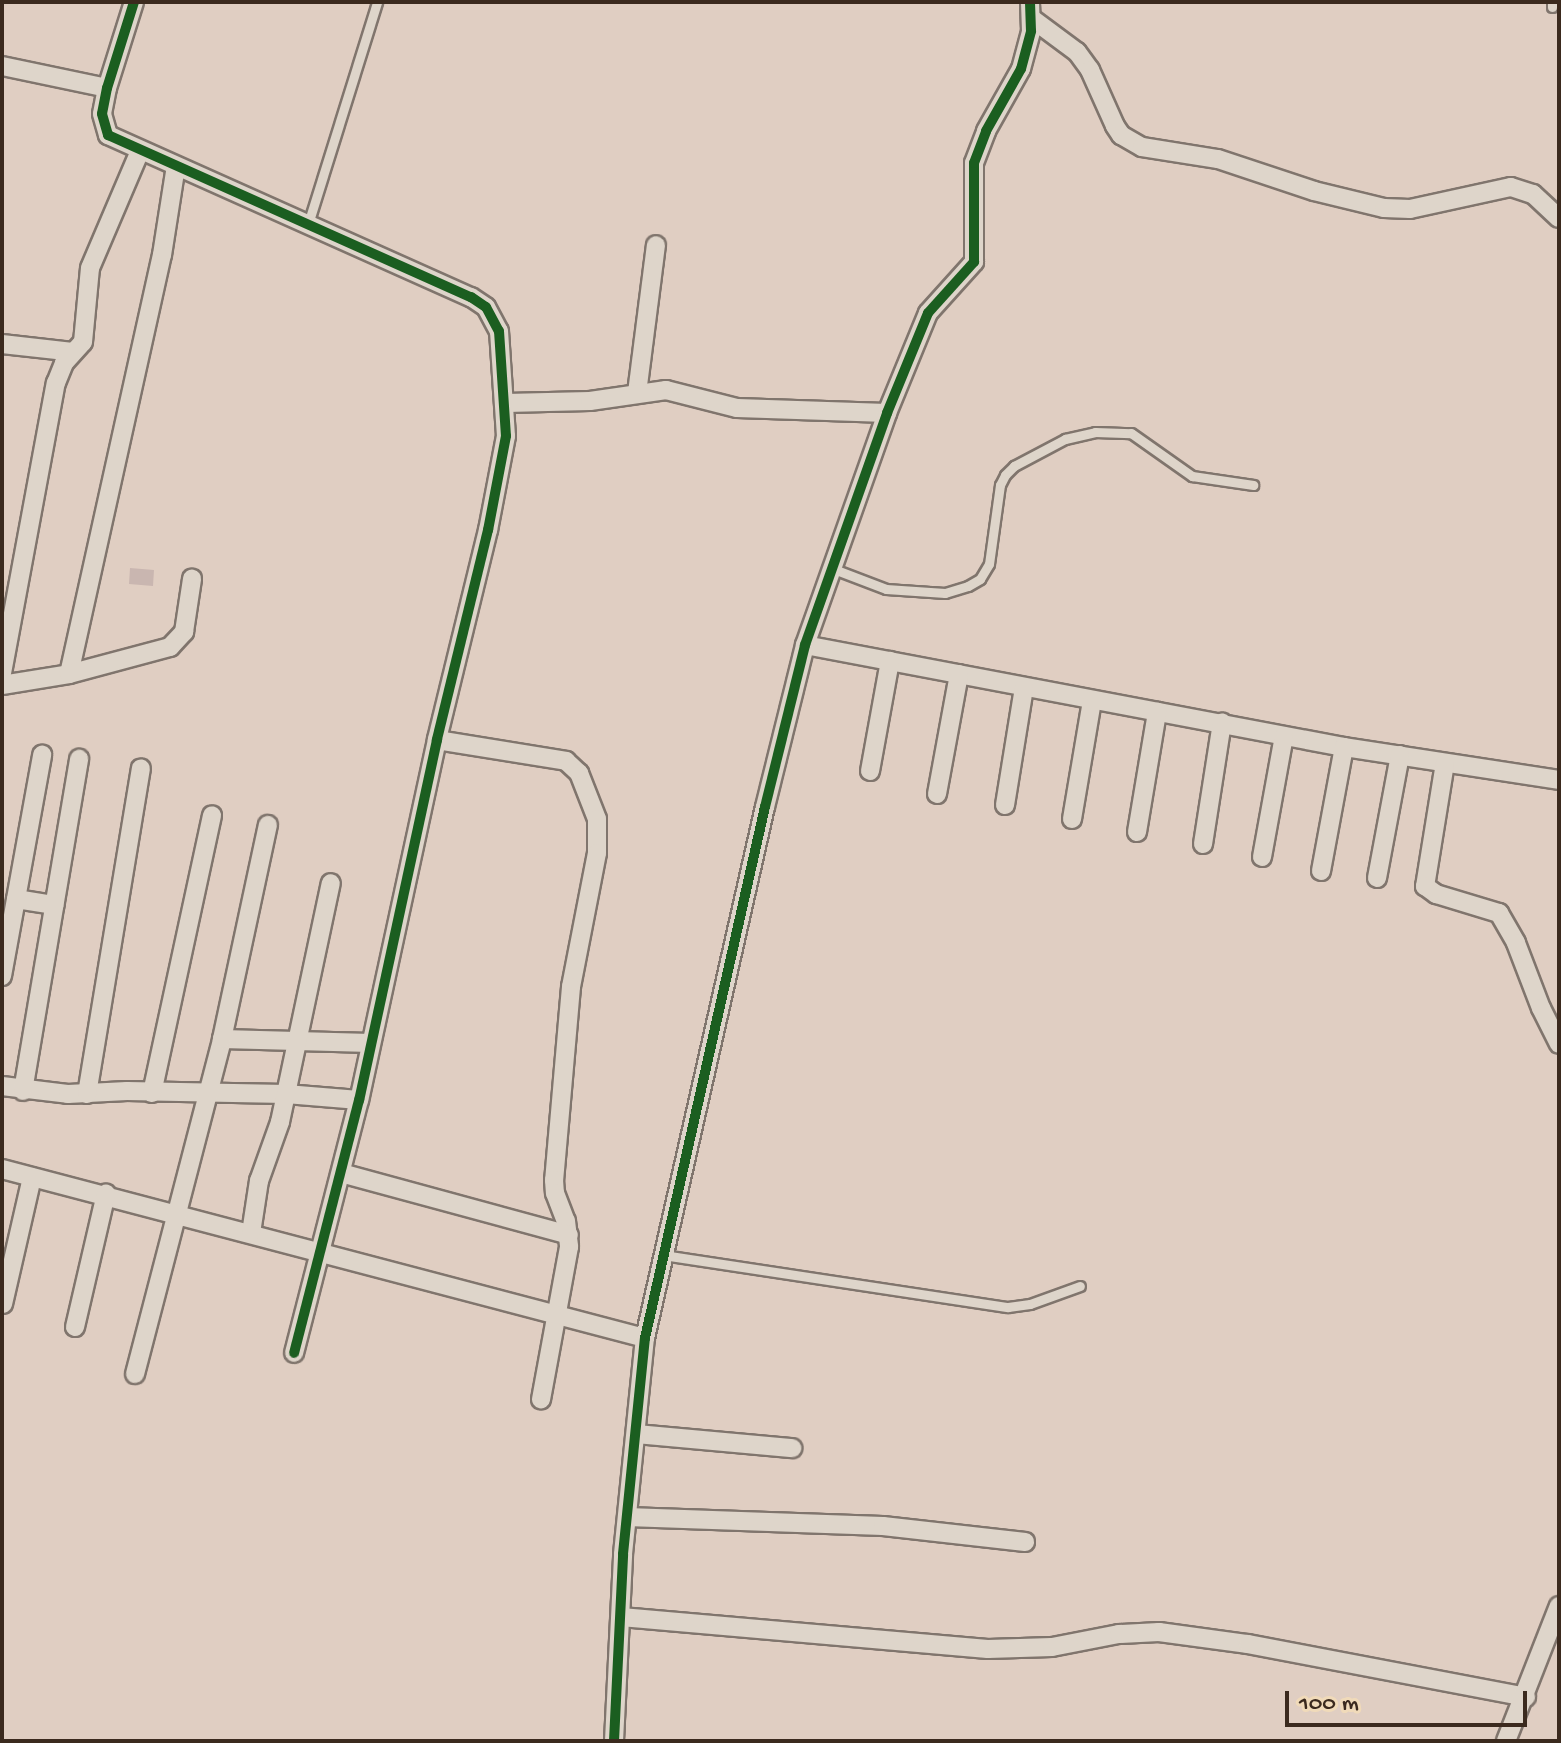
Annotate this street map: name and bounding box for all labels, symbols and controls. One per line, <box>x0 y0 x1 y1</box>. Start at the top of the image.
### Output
scale bar <box>1289 1675 1531 1725</box>
text: 100 m <box>1299 1690 1359 1719</box>

